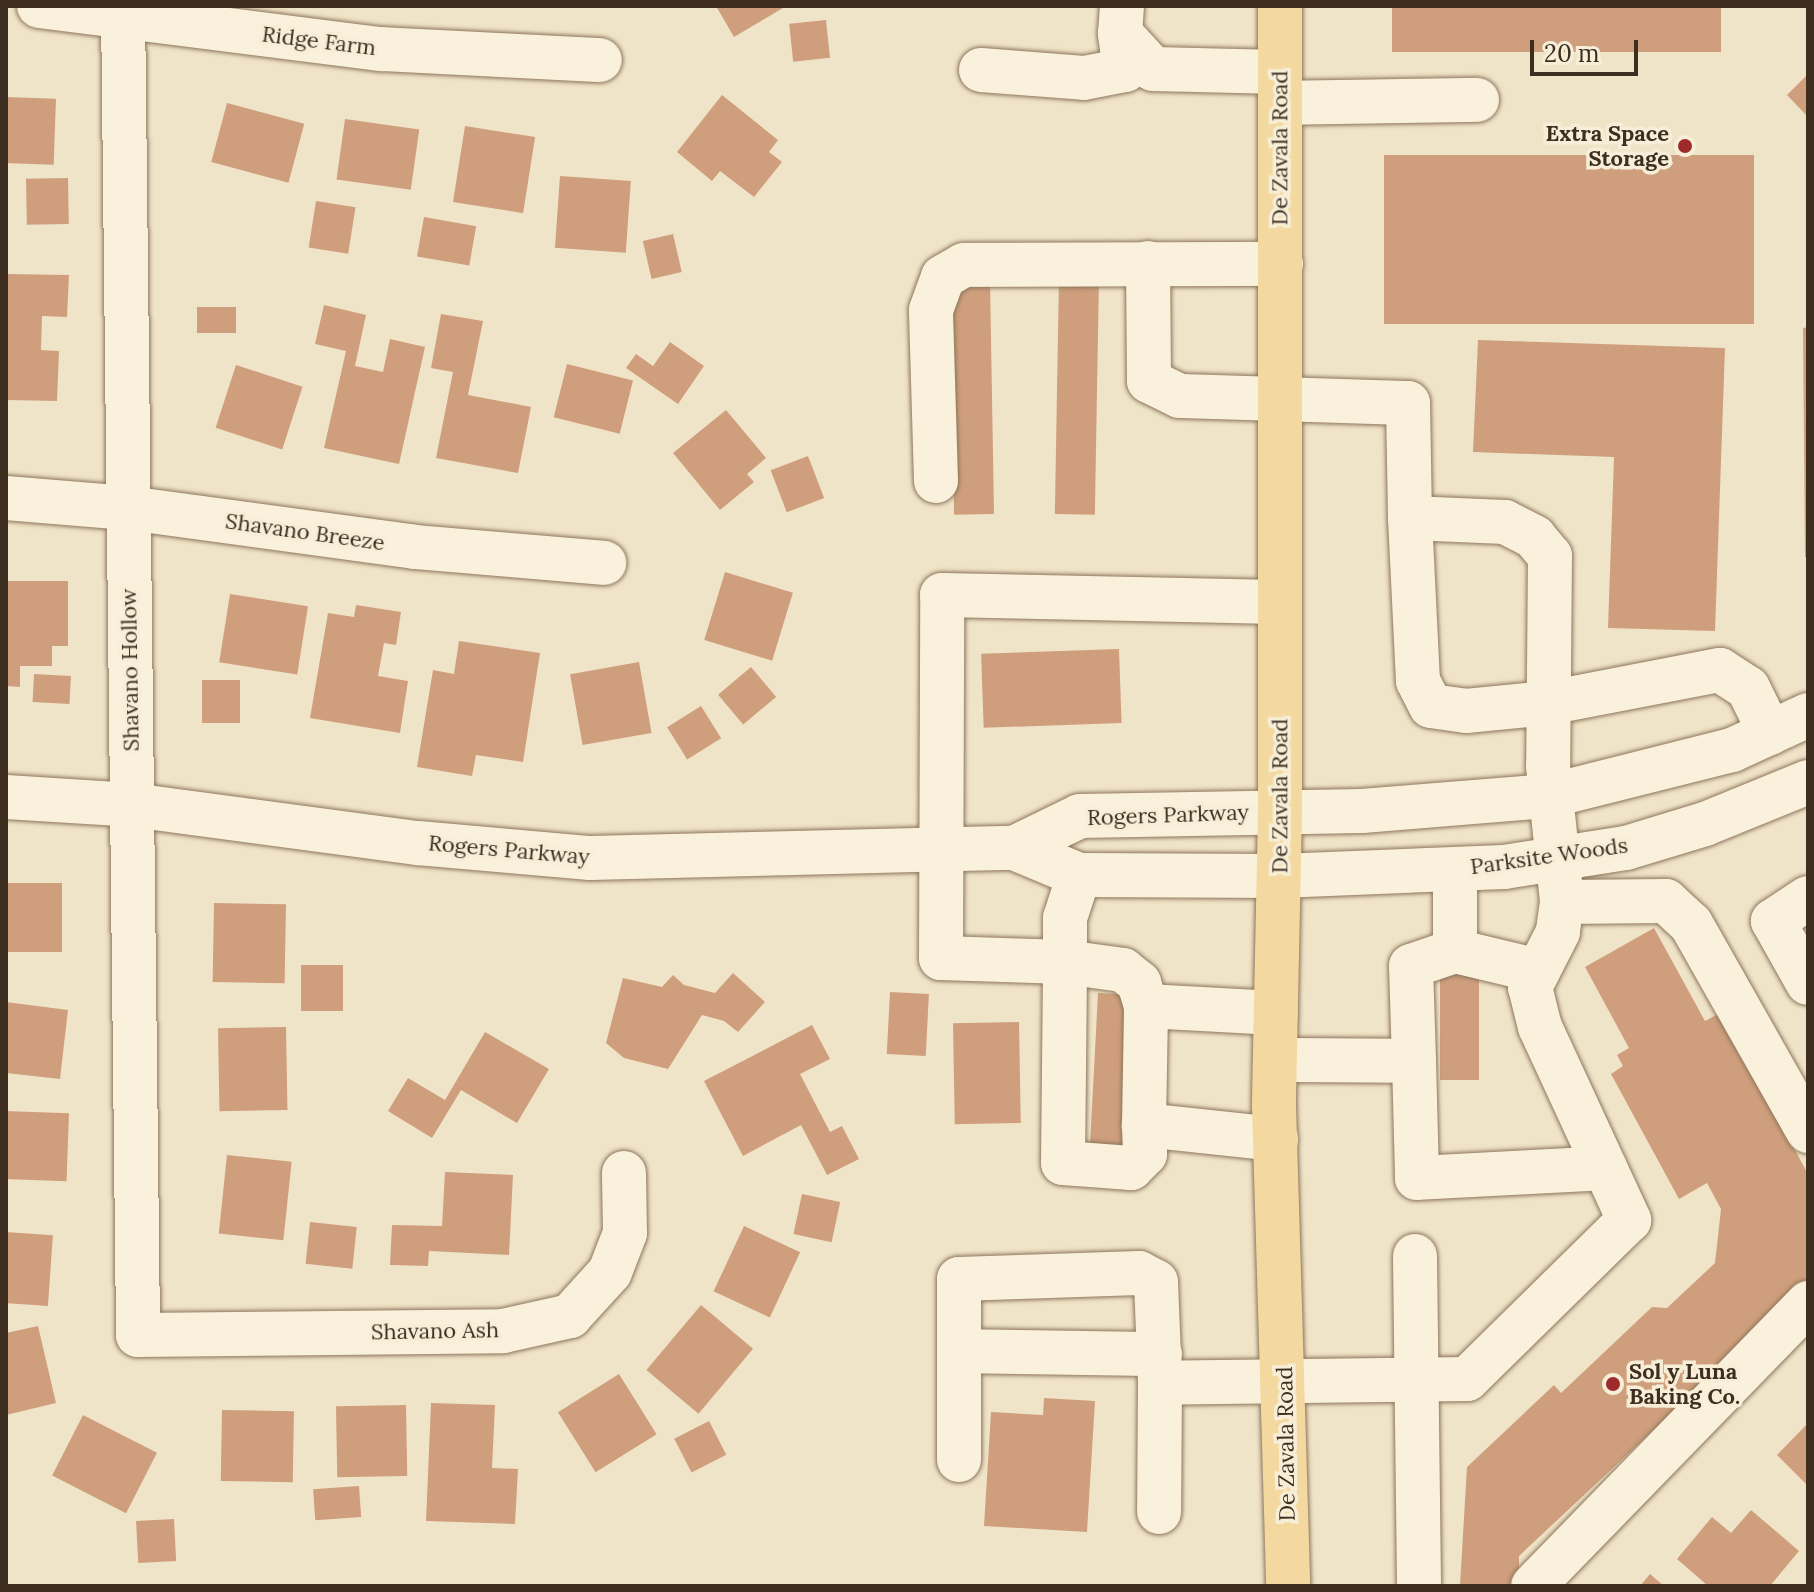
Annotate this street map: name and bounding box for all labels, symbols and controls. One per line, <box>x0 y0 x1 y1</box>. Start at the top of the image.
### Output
street label: Ridge Farm <box>260 21 378 61</box>
scale bar <box>1534 24 1642 74</box>
text: 20 m <box>1544 38 1600 69</box>
street label: De Zavala Road <box>1267 70 1293 226</box>
place label: Extra Space Storage <box>1545 120 1669 172</box>
marker: Extra Space Storage <box>1676 137 1694 155</box>
street label: Shavano Breeze <box>224 508 386 556</box>
street label: Shavano Hollow <box>115 588 145 752</box>
street label: De Zavala Road <box>1267 718 1293 874</box>
street label: Rogers Parkway <box>1087 799 1249 831</box>
street label: Rogers Parkway <box>427 830 591 870</box>
street label: Parksite Woods <box>1469 832 1629 880</box>
street label: Shavano Ash <box>371 1317 499 1345</box>
place label: Sol y Luna Baking Co. <box>1629 1358 1740 1410</box>
street label: De Zavala Road <box>1271 1366 1301 1522</box>
marker: Sol y Luna Baking Co. <box>1604 1375 1622 1393</box>

